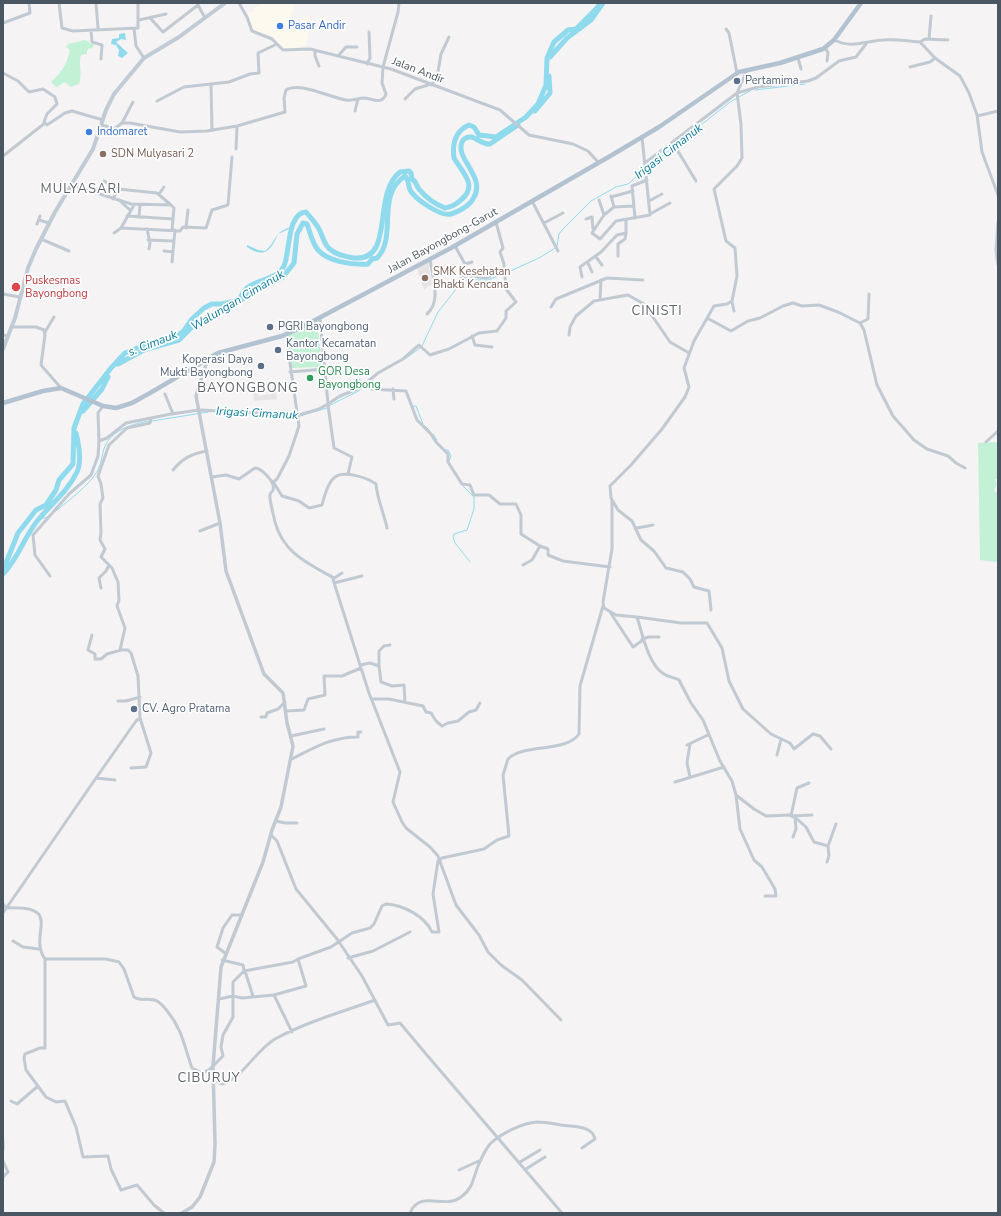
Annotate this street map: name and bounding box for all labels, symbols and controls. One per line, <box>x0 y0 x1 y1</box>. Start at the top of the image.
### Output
place label: Pasar Andir <box>288 19 346 33</box>
marker: Pasar Andir <box>275 21 285 31</box>
street label: Jalan Andir <box>390 55 446 87</box>
place label: Pertamima <box>745 74 799 88</box>
marker: Pertamima <box>732 76 742 86</box>
water label: Irigasi Cimanuk <box>632 121 706 183</box>
place label: Indomaret <box>97 125 147 139</box>
marker: Indomaret <box>84 127 94 137</box>
place label: SDN Mulyasari 2 <box>111 147 194 161</box>
marker: SDN Mulyasari 2 <box>98 149 108 159</box>
district label: MULYASARI <box>41 182 121 198</box>
street label: Jalan Bayongbong-Garut <box>386 205 500 277</box>
place label: SMK Kesehatan Bhakti Kencana <box>433 265 511 291</box>
water label: Walungan Cimanuk <box>189 267 287 335</box>
marker: SMK Kesehatan Bhakti Kencana <box>420 273 430 283</box>
place label: Puskesmas Bayongbong <box>25 274 88 300</box>
marker: Puskesmas Bayongbong <box>10 281 22 293</box>
district label: CINISTI <box>632 304 682 320</box>
place label: PGRI Bayongbong <box>278 320 369 334</box>
marker: PGRI Bayongbong <box>265 322 275 332</box>
water label: s. Cimauk <box>126 328 180 360</box>
place label: Kantor Kecamatan Bayongbong <box>286 337 376 363</box>
marker: Kantor Kecamatan Bayongbong <box>273 345 283 355</box>
place label: Koperasi Daya Mukti Bayongbong <box>160 353 253 379</box>
marker: Koperasi Daya Mukti Bayongbong <box>256 361 266 371</box>
place label: GOR Desa Bayongbong <box>318 365 381 391</box>
marker: GOR Desa Bayongbong <box>305 373 315 383</box>
district label: BAYONGBONG <box>197 381 299 397</box>
water label: Irigasi Cimanuk <box>216 405 298 423</box>
place label: CV. Agro Pratama <box>142 702 230 716</box>
marker: CV. Agro Pratama <box>129 704 139 714</box>
district label: CIBURUY <box>177 1071 241 1087</box>

